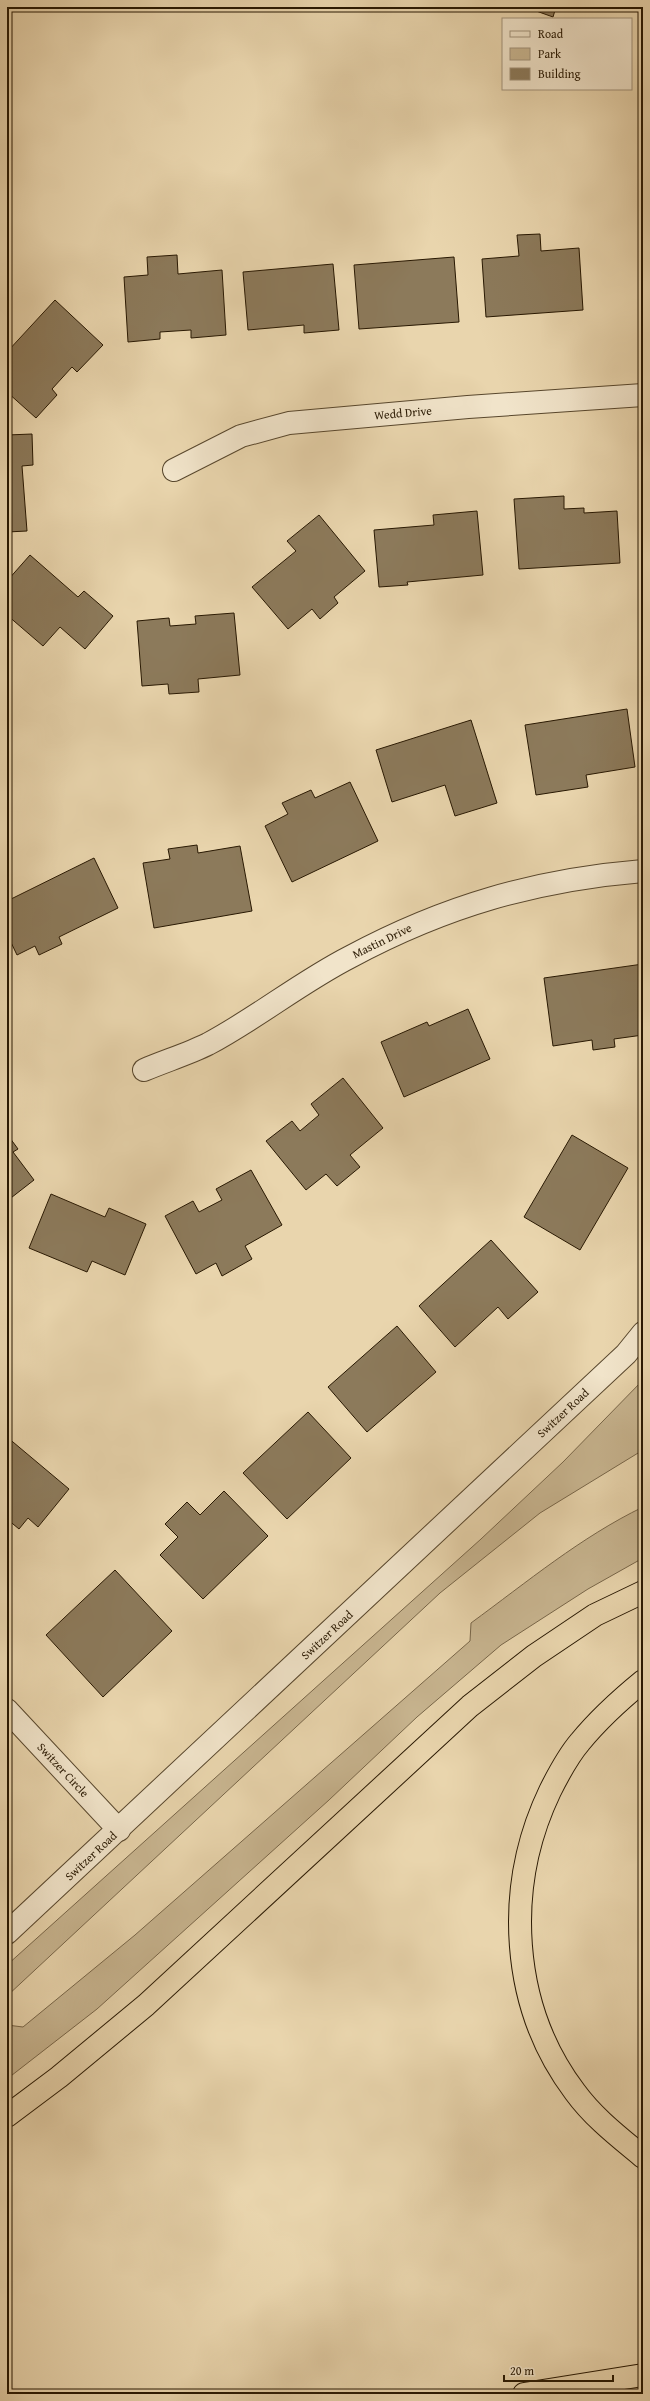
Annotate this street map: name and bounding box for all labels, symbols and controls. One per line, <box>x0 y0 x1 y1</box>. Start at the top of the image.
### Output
legend <box>502 18 632 90</box>
text: Road <box>538 25 564 42</box>
text: Park <box>538 45 562 62</box>
text: Building <box>538 65 581 82</box>
street label: Wedd Drive <box>373 401 433 423</box>
street label: Mastin Drive <box>349 919 415 962</box>
street label: Switzer Road <box>533 1384 593 1441</box>
street label: Switzer Road <box>297 1606 357 1663</box>
street label: Switzer Circle <box>34 1739 93 1801</box>
street label: Switzer Road <box>61 1827 121 1884</box>
scale bar <box>504 2357 613 2383</box>
text: 20 m <box>510 2362 534 2379</box>

